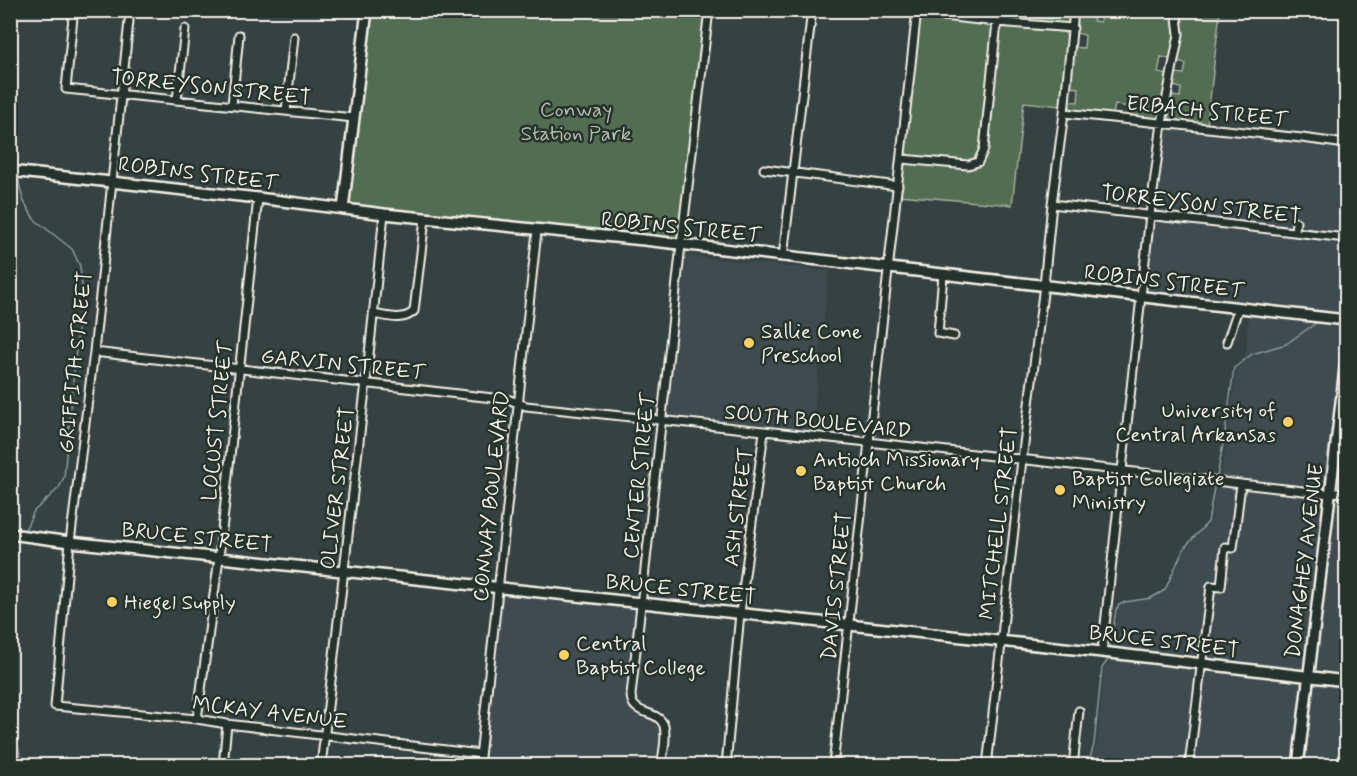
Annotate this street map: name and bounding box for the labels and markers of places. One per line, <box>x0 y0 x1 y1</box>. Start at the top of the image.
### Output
place label: Sallie Cone Preschool <box>761 318 862 370</box>
marker: Sallie Cone Preschool <box>742 336 756 350</box>
place label: University of Central Arkansas <box>1115 397 1276 449</box>
marker: University of Central Arkansas <box>1281 415 1295 429</box>
place label: Antioch Missionary Baptist Church <box>813 446 980 498</box>
marker: Antioch Missionary Baptist Church <box>794 464 808 478</box>
place label: Baptist Collegiate Ministry <box>1072 465 1224 517</box>
marker: Baptist Collegiate Ministry <box>1053 483 1067 497</box>
place label: Hiegel Supply <box>124 589 236 619</box>
marker: Hiegel Supply <box>105 595 119 609</box>
place label: Central Baptist College <box>576 630 705 682</box>
marker: Central Baptist College <box>557 648 571 662</box>

